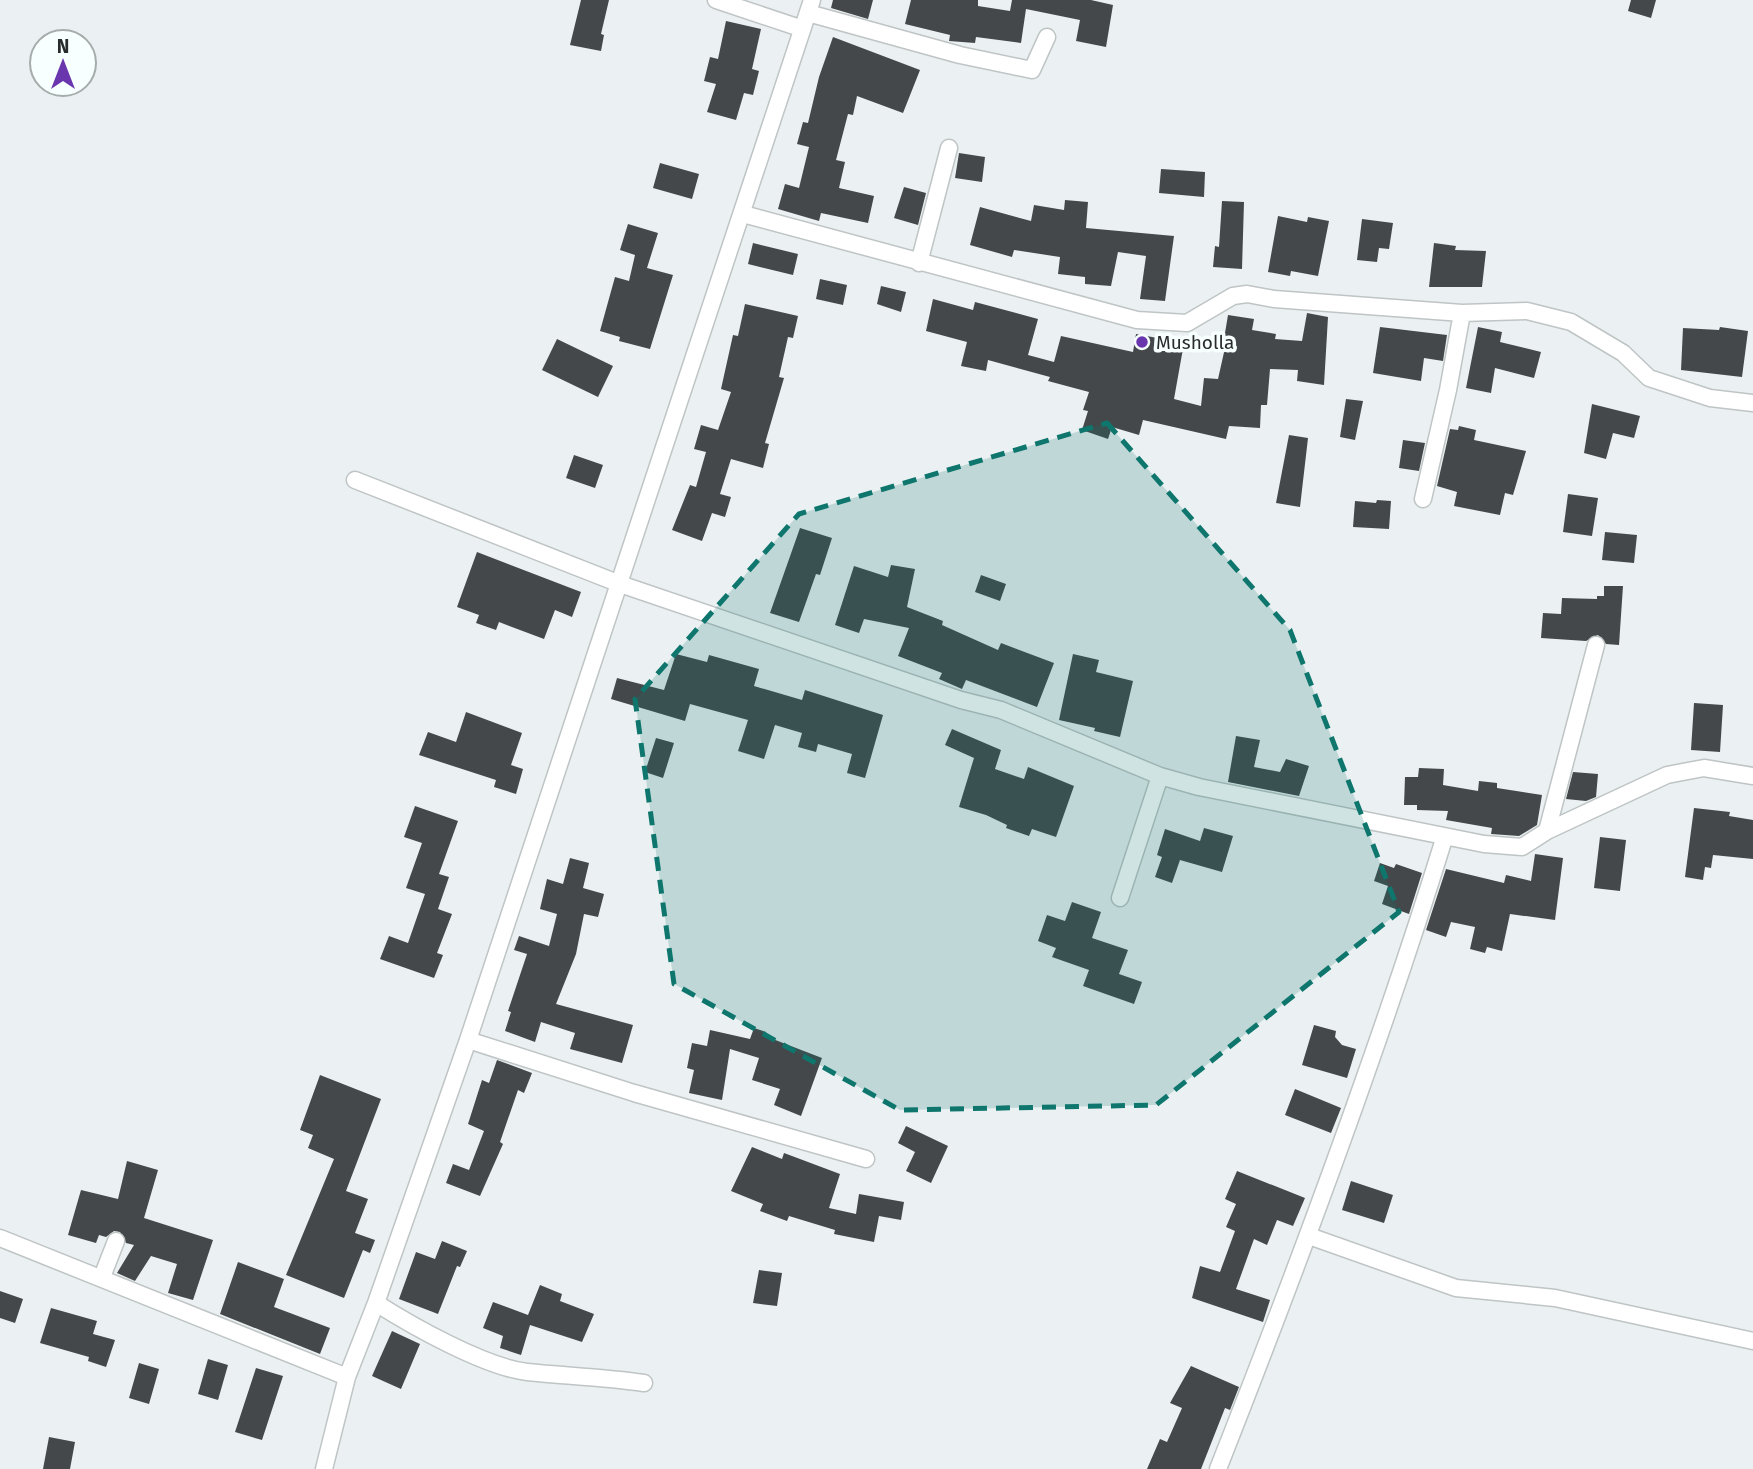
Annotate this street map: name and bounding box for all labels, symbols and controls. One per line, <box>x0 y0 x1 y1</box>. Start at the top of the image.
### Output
north arrow <box>28 28 98 98</box>
text: N <box>57 35 69 58</box>
place label: Musholla <box>1156 331 1234 354</box>
marker: Musholla <box>1134 334 1150 350</box>

